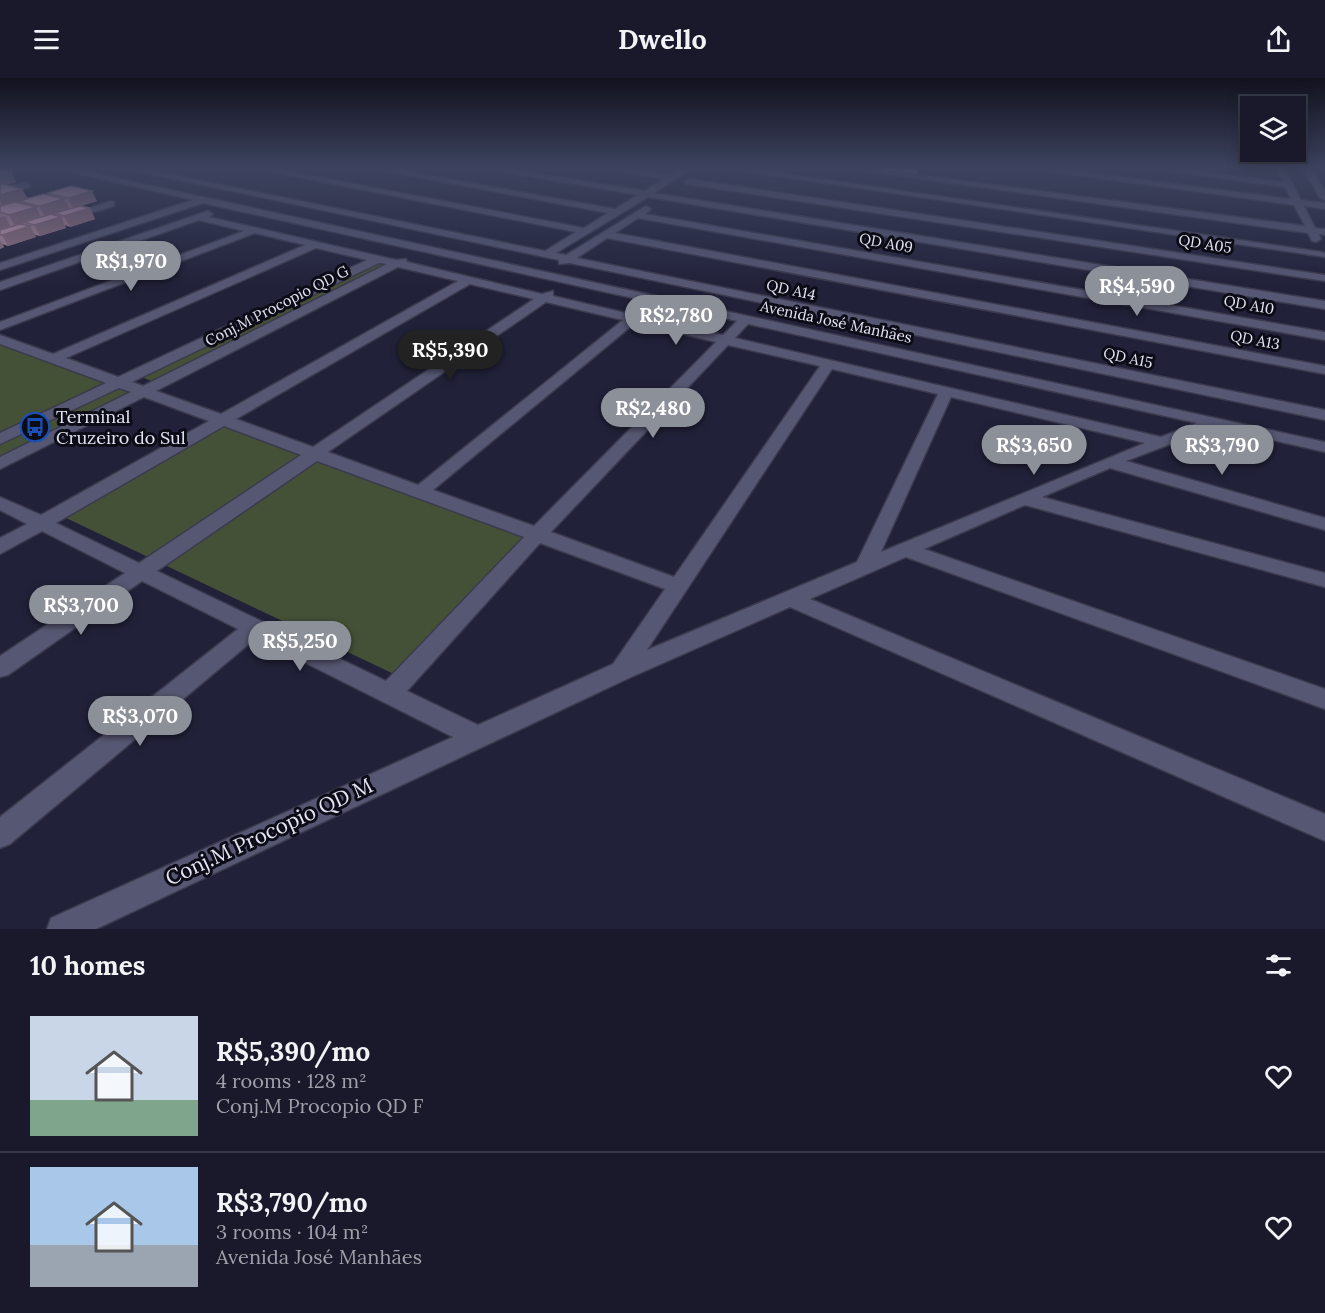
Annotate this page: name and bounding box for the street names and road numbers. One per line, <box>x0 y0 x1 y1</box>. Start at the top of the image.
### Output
street label: QD A09 <box>858 228 914 257</box>
street label: QD A05 <box>1177 230 1233 257</box>
street label: Conj.M Procopio QD G <box>202 261 352 350</box>
street label: QD A14 <box>765 275 817 304</box>
street label: QD A10 <box>1222 291 1276 318</box>
street label: Avenida José Manhães <box>758 296 914 347</box>
street label: QD A13 <box>1229 325 1282 354</box>
street label: QD A15 <box>1102 343 1155 372</box>
street label: Conj.M Procopio QD M <box>161 772 377 891</box>

